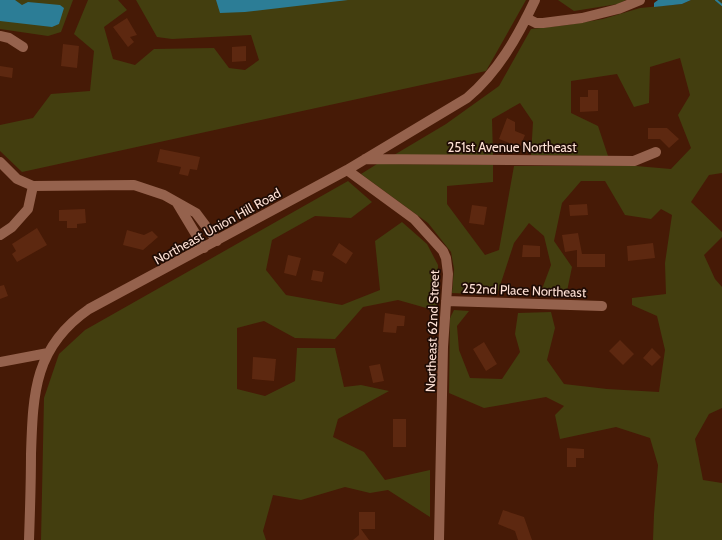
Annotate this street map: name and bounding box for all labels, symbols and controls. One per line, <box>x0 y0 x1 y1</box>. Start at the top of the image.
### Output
street label: 251st Avenue Northeast <box>447 139 577 155</box>
street label: Northeast Union Hill Road <box>151 184 283 268</box>
street label: Northeast 62nd Street <box>422 269 442 392</box>
street label: 252nd Place Northeast <box>462 280 587 300</box>

